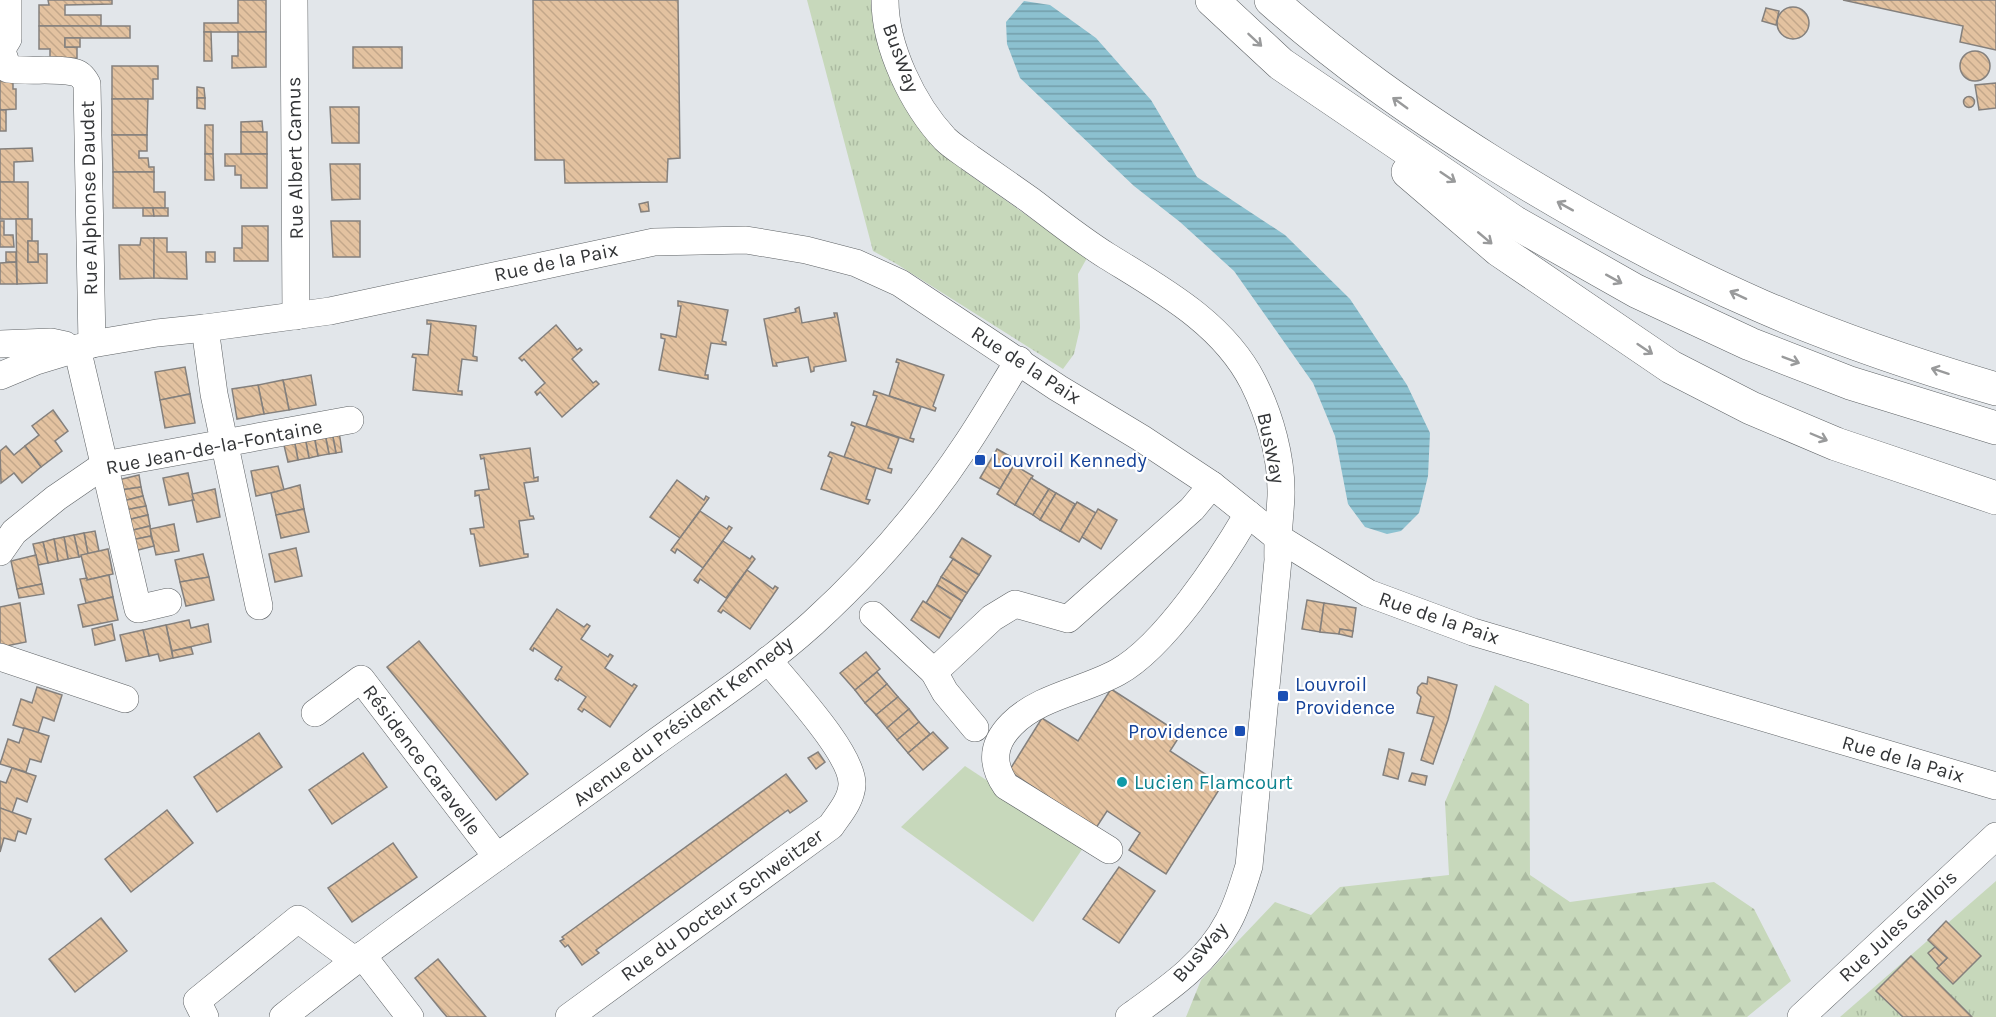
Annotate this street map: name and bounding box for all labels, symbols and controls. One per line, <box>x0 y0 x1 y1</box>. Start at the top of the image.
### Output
street label: BusWay <box>878 20 924 96</box>
one-way arrow <box>1247 33 1262 47</box>
street label: Rue Albert Camus <box>282 76 308 240</box>
one-way arrow <box>1392 97 1408 109</box>
street label: Rue Alphonse Daudet <box>76 100 102 296</box>
one-way arrow <box>1439 171 1456 183</box>
one-way arrow <box>1557 200 1574 212</box>
one-way arrow <box>1477 231 1492 245</box>
street label: Rue de la Paix <box>492 238 620 286</box>
one-way arrow <box>1605 273 1622 285</box>
one-way arrow <box>1730 289 1748 301</box>
street label: Rue de la Paix <box>967 321 1085 409</box>
one-way arrow <box>1636 343 1653 355</box>
one-way arrow <box>1781 355 1800 366</box>
one-way arrow <box>1931 365 1950 376</box>
street label: BusWay <box>1252 410 1290 486</box>
street label: Rue Jean-de-la-Fontaine <box>104 415 324 479</box>
one-way arrow <box>1810 432 1828 443</box>
place label: Louvroil Kennedy <box>992 449 1147 472</box>
marker: Louvroil Kennedy <box>973 453 987 467</box>
street label: Rue de la Paix <box>1376 587 1502 649</box>
street label: Avenue du Président Kennedy <box>569 631 797 811</box>
place label: Louvroil Providence <box>1295 673 1395 719</box>
street label: Résidence Caravelle <box>358 680 486 840</box>
marker: Louvroil Providence <box>1276 689 1290 703</box>
place label: Providence <box>1128 720 1228 743</box>
marker: Providence <box>1233 724 1247 738</box>
street label: Rue de la Paix <box>1839 731 1967 787</box>
place label: Lucien Flamcourt <box>1134 771 1293 794</box>
marker: Lucien Flamcourt <box>1115 775 1129 789</box>
street label: Rue du Docteur Schweitzer <box>616 823 828 986</box>
street label: Rue Jules Gallois <box>1834 865 1962 987</box>
street label: BusWay <box>1168 917 1232 987</box>

